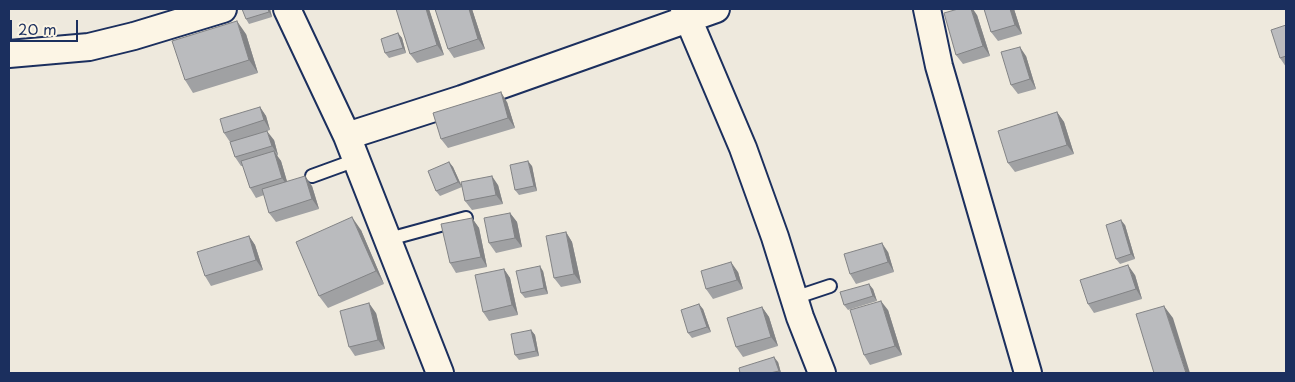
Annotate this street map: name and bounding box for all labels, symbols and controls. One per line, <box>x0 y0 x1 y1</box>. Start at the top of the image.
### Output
scale bar <box>12 10 80 42</box>
text: 20 m <box>18 17 57 40</box>

